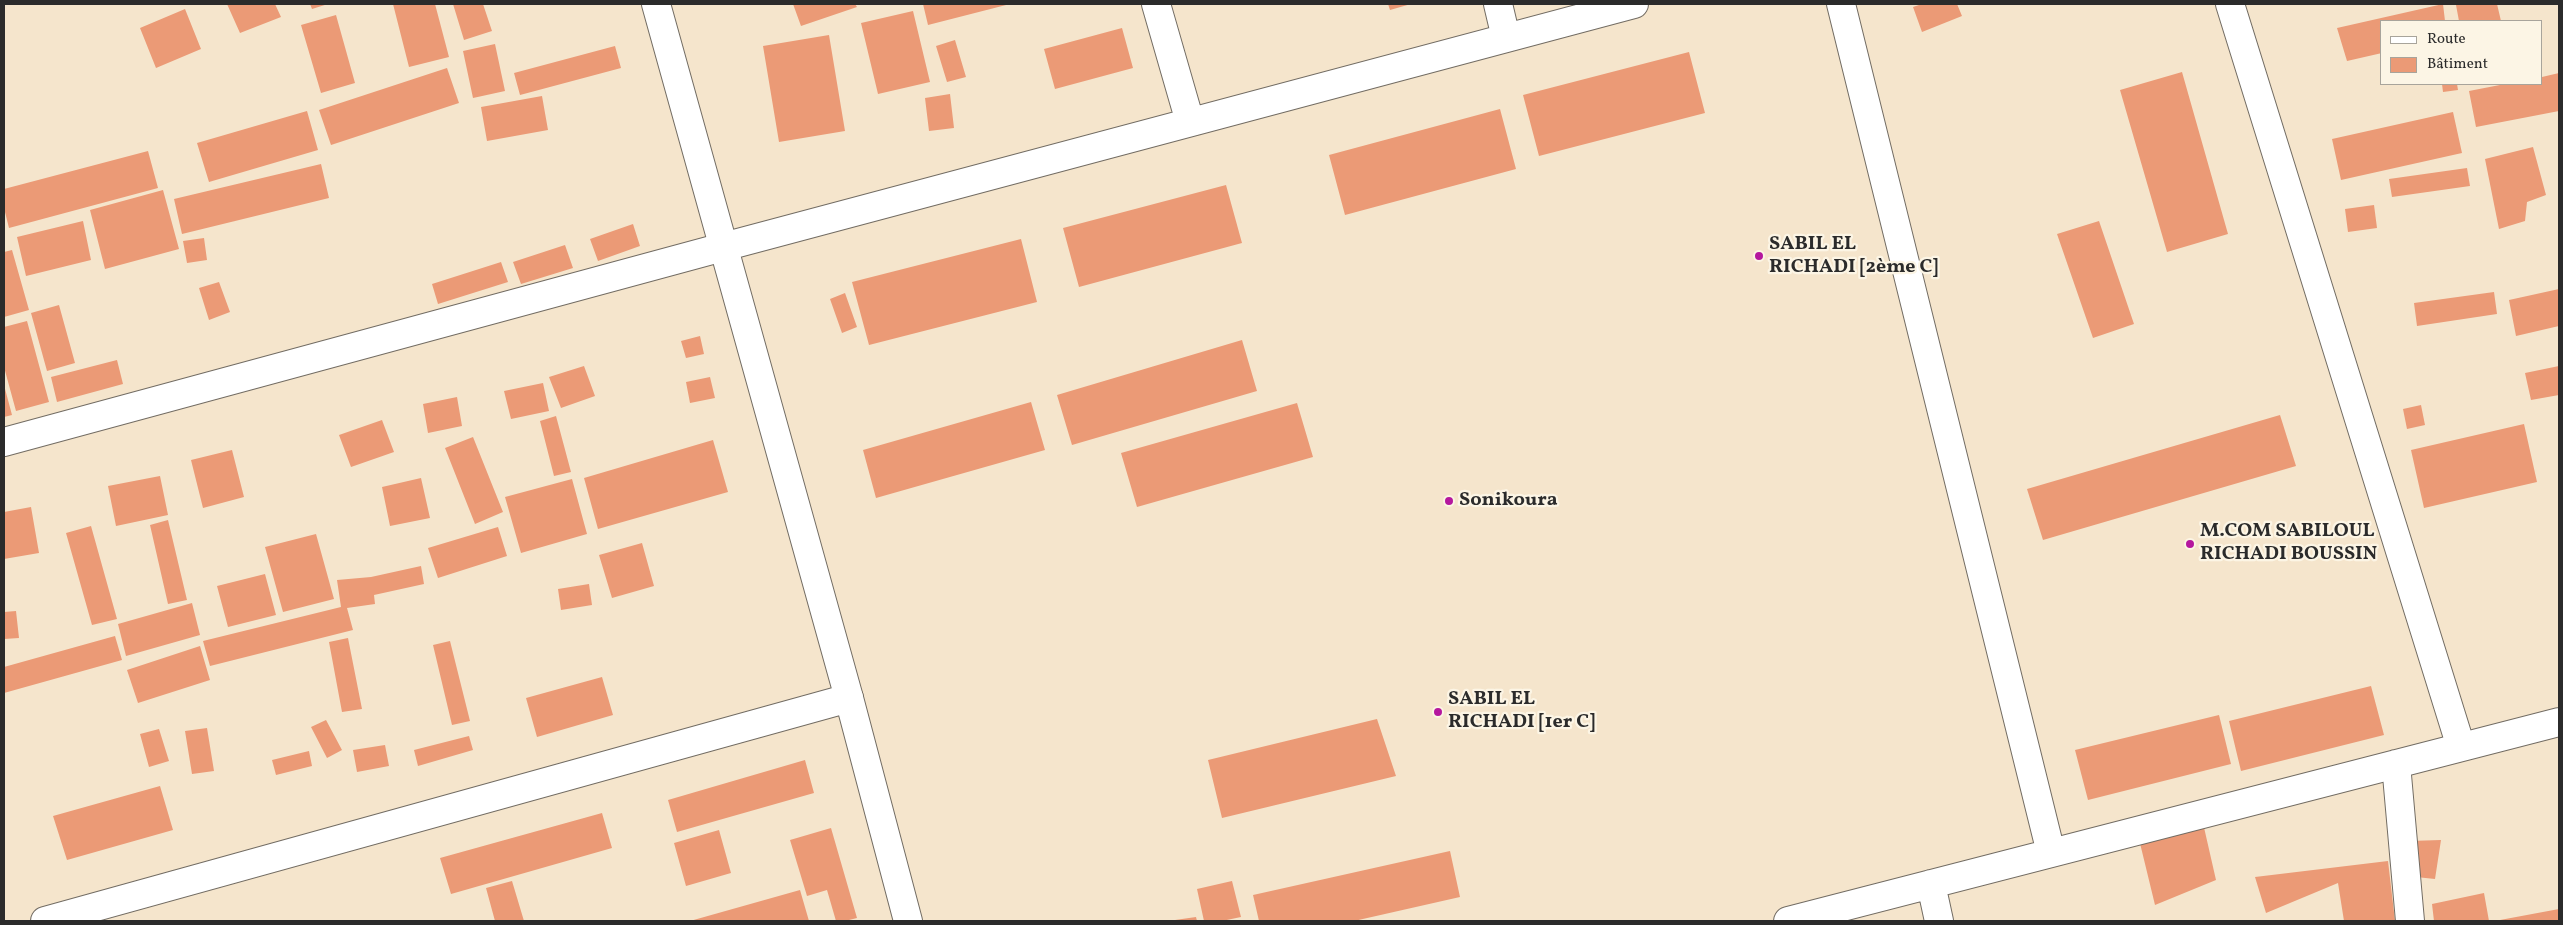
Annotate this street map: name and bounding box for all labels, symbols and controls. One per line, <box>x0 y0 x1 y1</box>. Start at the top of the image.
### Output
legend <box>2380 20 2543 85</box>
text: Route <box>2427 29 2466 50</box>
text: Bâtiment <box>2427 54 2488 75</box>
place label: SABIL EL RICHADI [2ème C] <box>1769 233 1938 280</box>
marker: SABIL EL RICHADI [2ème C] <box>1753 250 1765 262</box>
place label: Sonikoura <box>1459 489 1558 513</box>
marker: Sonikoura <box>1443 495 1455 507</box>
place label: M.COM SABILOUL RICHADI BOUSSIN <box>2200 520 2377 567</box>
marker: M.COM SABILOUL RICHADI BOUSSIN <box>2184 538 2196 550</box>
place label: SABIL EL RICHADI [1er C] <box>1448 688 1595 735</box>
marker: SABIL EL RICHADI [1er C] <box>1432 706 1444 718</box>

